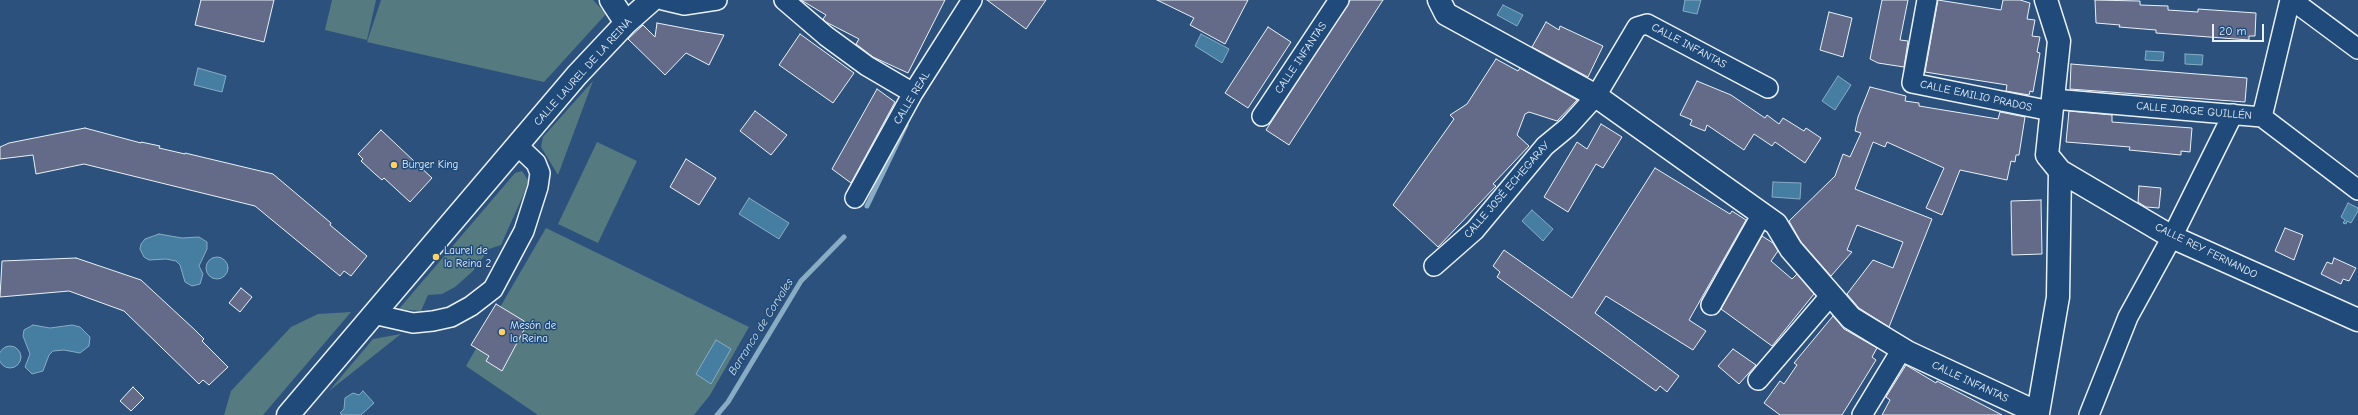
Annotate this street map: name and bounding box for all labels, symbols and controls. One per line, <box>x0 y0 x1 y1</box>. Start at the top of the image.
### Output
street label: CALLE LAUREL DE LA REINA <box>531 15 635 129</box>
scale bar <box>2214 16 2266 42</box>
street label: CALLE INFANTAS <box>1272 20 1330 96</box>
street label: CALLE INFANTAS <box>1649 21 1729 71</box>
text: 20 m <box>2219 24 2247 38</box>
street label: CALLE REAL <box>891 69 933 127</box>
street label: CALLE EMILIO PRADOS <box>1919 78 2033 114</box>
street label: CALLE JORGE GUILLÉN <box>2136 99 2252 123</box>
street label: CALLE JOSÉ ECHEGARAY <box>1461 139 1553 241</box>
place label: Burger King <box>402 158 458 172</box>
marker: Burger King <box>389 160 399 170</box>
street label: CALLE REY FERNANDO <box>2153 220 2259 282</box>
place label: Laurel de la Reina 2 <box>444 244 491 270</box>
marker: Laurel de la Reina 2 <box>431 252 441 262</box>
water label: Barranco de Corvales <box>725 276 797 378</box>
place label: Mesón de la Reina <box>510 319 556 345</box>
marker: Mesón de la Reina <box>497 327 507 337</box>
street label: CALLE INFANTAS <box>1930 358 2010 406</box>

